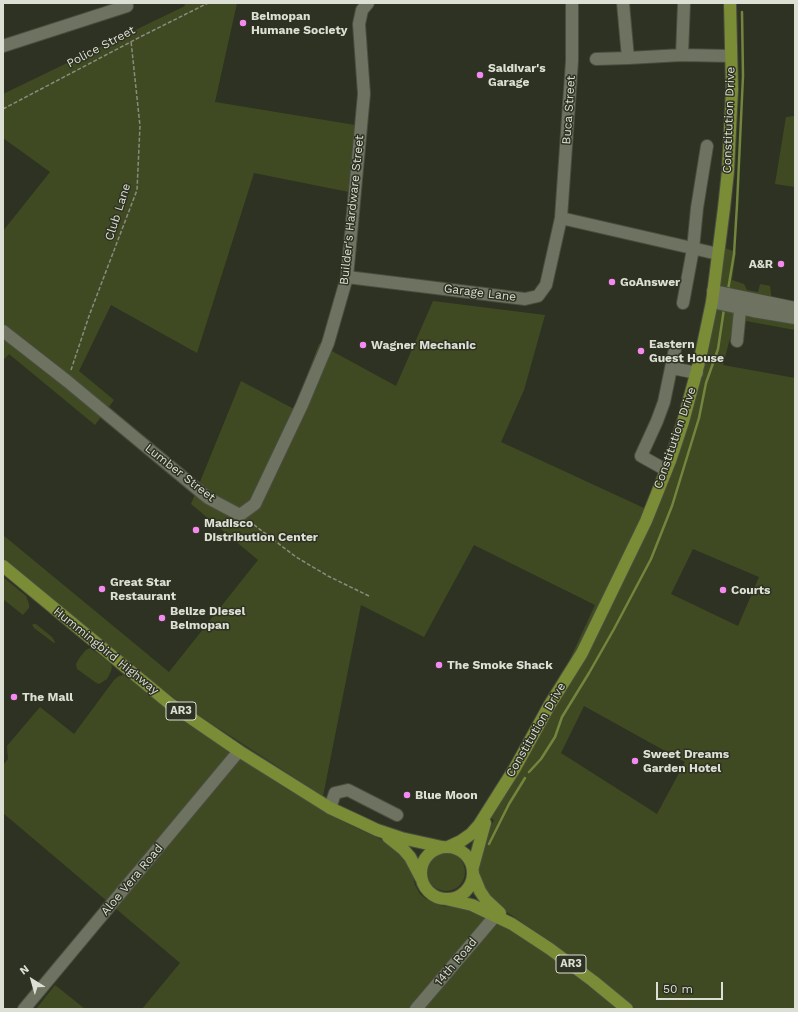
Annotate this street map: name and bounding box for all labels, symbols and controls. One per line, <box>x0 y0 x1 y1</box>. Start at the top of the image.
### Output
place label: Belmopan Humane Society <box>251 9 347 37</box>
marker: Belmopan Humane Society <box>238 18 248 28</box>
street label: Police Street <box>64 23 138 71</box>
place label: Saldivar's Garage <box>488 61 546 89</box>
street label: Constitution Drive <box>720 66 738 174</box>
marker: Saldivar's Garage <box>475 70 485 80</box>
street label: Buca Street <box>559 75 579 145</box>
street label: Builder's Hardware Street <box>337 134 367 286</box>
street label: Club Lane <box>102 182 134 242</box>
place label: A&R <box>749 257 773 271</box>
marker: A&R <box>776 259 786 269</box>
place label: GoAnswer <box>620 275 680 289</box>
marker: GoAnswer <box>607 277 617 287</box>
street label: Garage Lane <box>443 281 517 305</box>
place label: Eastern Guest House <box>649 337 724 365</box>
place label: Wagner Mechanic <box>371 338 476 352</box>
marker: Wagner Mechanic <box>358 340 368 350</box>
marker: Eastern Guest House <box>636 346 646 356</box>
street label: Constitution Drive <box>651 385 699 491</box>
street label: Lumber Street <box>142 441 218 505</box>
place label: Madisco Distribution Center <box>204 516 318 544</box>
marker: Madisco Distribution Center <box>191 525 201 535</box>
place label: Great Star Restaurant <box>110 575 176 603</box>
place label: Courts <box>731 583 770 597</box>
marker: Great Star Restaurant <box>97 584 107 594</box>
marker: Courts <box>718 585 728 595</box>
street label: Hummingbird Highway <box>50 604 162 698</box>
place label: Belize Diesel Belmopan <box>170 604 245 632</box>
marker: Belize Diesel Belmopan <box>157 613 167 623</box>
place label: The Smoke Shack <box>447 658 553 672</box>
marker: The Smoke Shack <box>434 660 444 670</box>
street label: Constitution Drive <box>503 680 569 780</box>
place label: The Mall <box>22 690 73 704</box>
marker: The Mall <box>9 692 19 702</box>
road number: AR3 <box>166 702 196 720</box>
place label: Sweet Dreams Garden Hotel <box>643 747 729 775</box>
marker: Sweet Dreams Garden Hotel <box>630 756 640 766</box>
place label: Blue Moon <box>415 788 478 802</box>
marker: Blue Moon <box>402 790 412 800</box>
street label: Aloe Vera Road <box>98 841 166 919</box>
street label: 14th Road <box>432 935 480 989</box>
road number: AR3 <box>556 955 586 973</box>
north arrow <box>12 960 52 1000</box>
text: N <box>17 962 32 978</box>
scale bar <box>658 974 725 1000</box>
text: 50 m <box>663 982 693 996</box>

